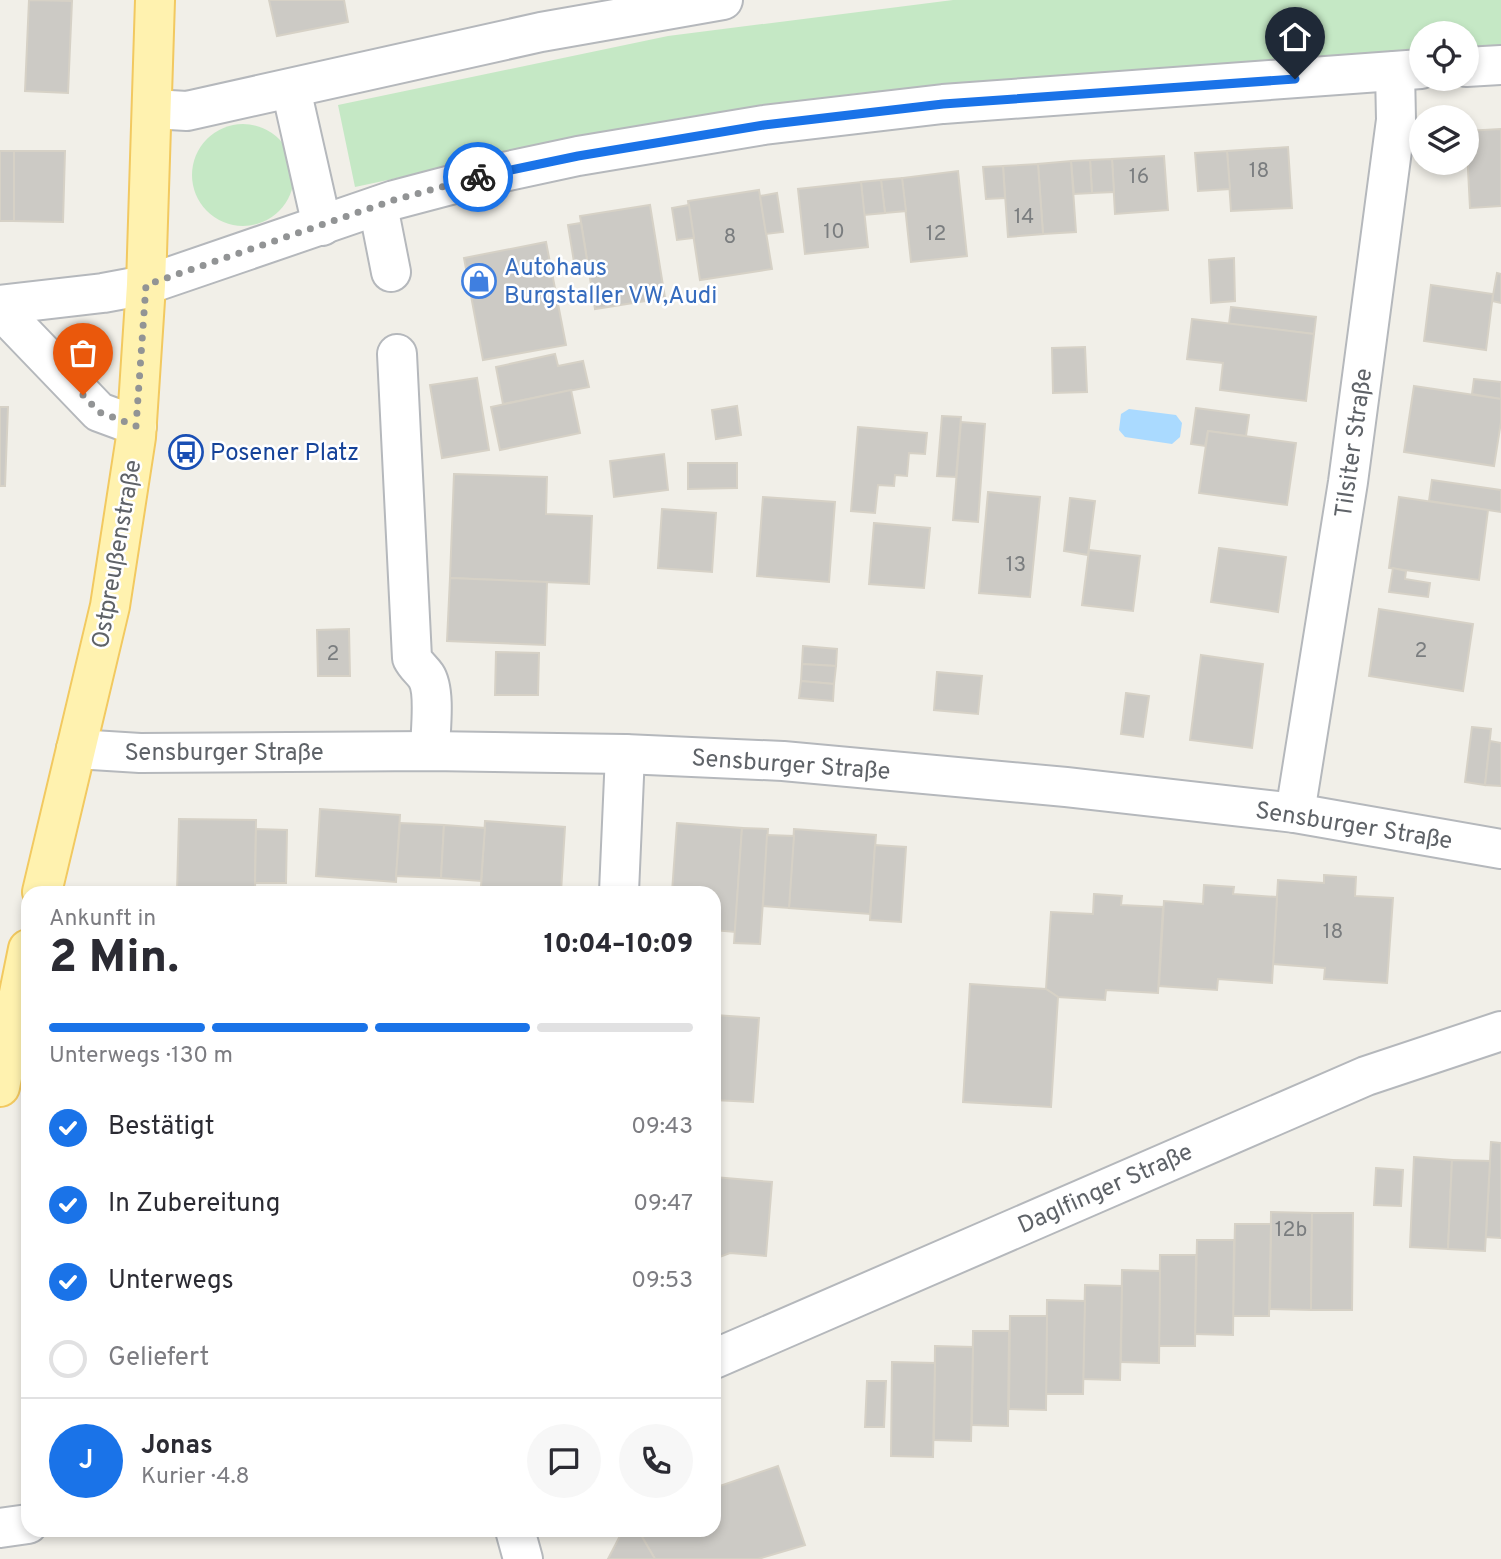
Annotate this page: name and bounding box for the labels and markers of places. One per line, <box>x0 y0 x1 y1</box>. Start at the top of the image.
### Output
pin <box>1265 7 1325 79</box>
place label: Autohaus Burgstaller VW,Audi <box>504 254 717 312</box>
shop icon: Autohaus Burgstaller VW,Audi <box>460 262 498 300</box>
pin <box>53 323 113 395</box>
bus stop icon: Posener Platz <box>167 433 205 471</box>
place label: Posener Platz <box>210 439 359 469</box>

